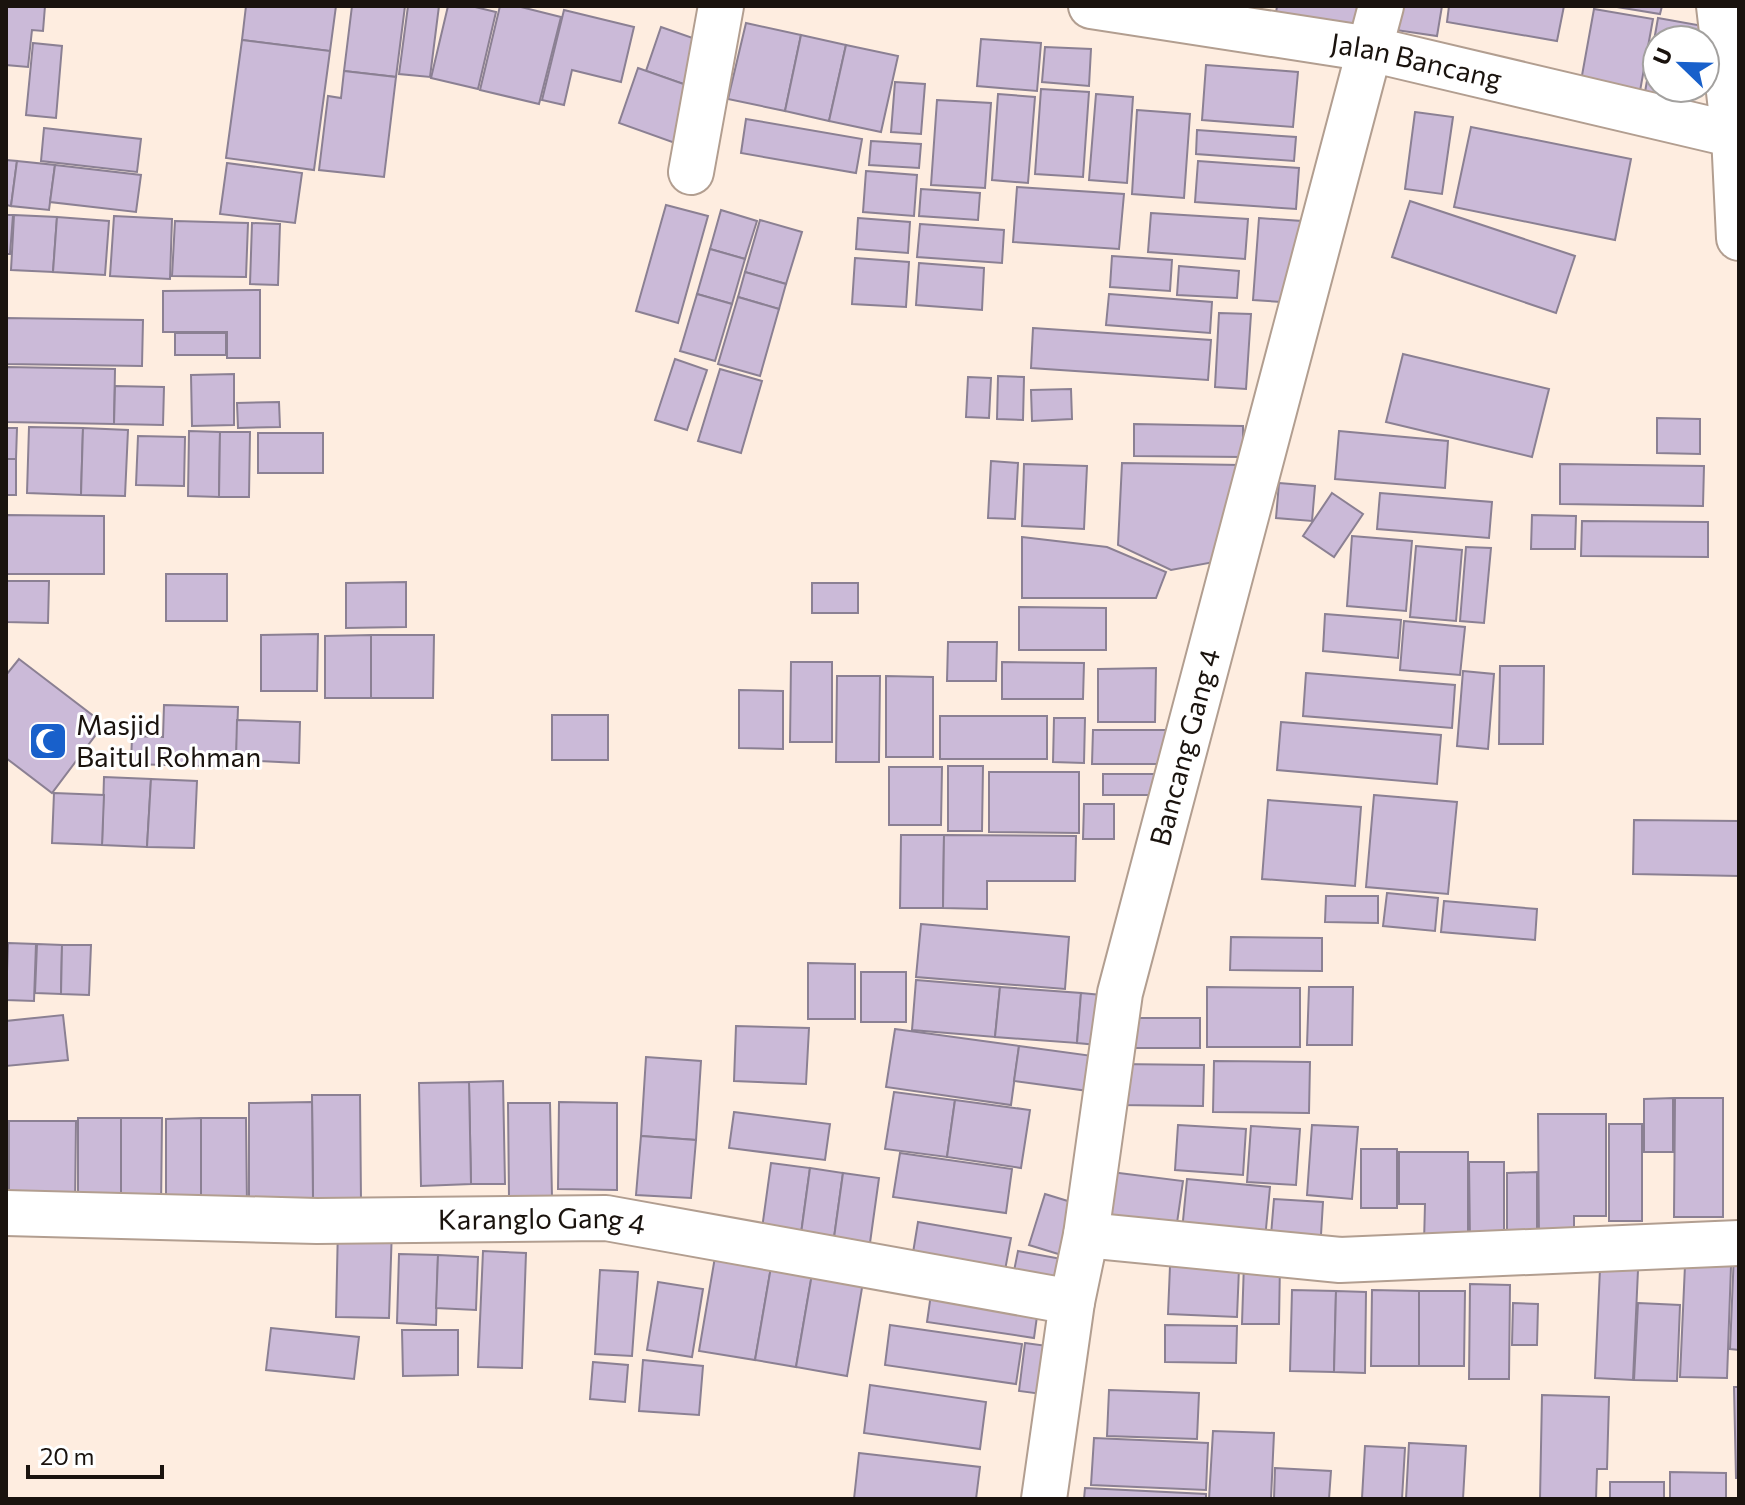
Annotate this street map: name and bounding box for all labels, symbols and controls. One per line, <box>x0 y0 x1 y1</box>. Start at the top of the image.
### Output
north arrow <box>1641 24 1721 104</box>
street label: Jalan Bancang <box>1328 25 1506 96</box>
text: U <box>1647 43 1678 69</box>
street label: Bancang Gang 4 <box>1142 645 1226 849</box>
place label: Masjid Baitul Rohman <box>76 707 261 773</box>
mosque icon: Masjid Baitul Rohman <box>27 720 69 762</box>
street label: Karanglo Gang 4 <box>438 1200 649 1241</box>
scale bar <box>28 1429 162 1479</box>
text: 20 m <box>40 1441 94 1470</box>

